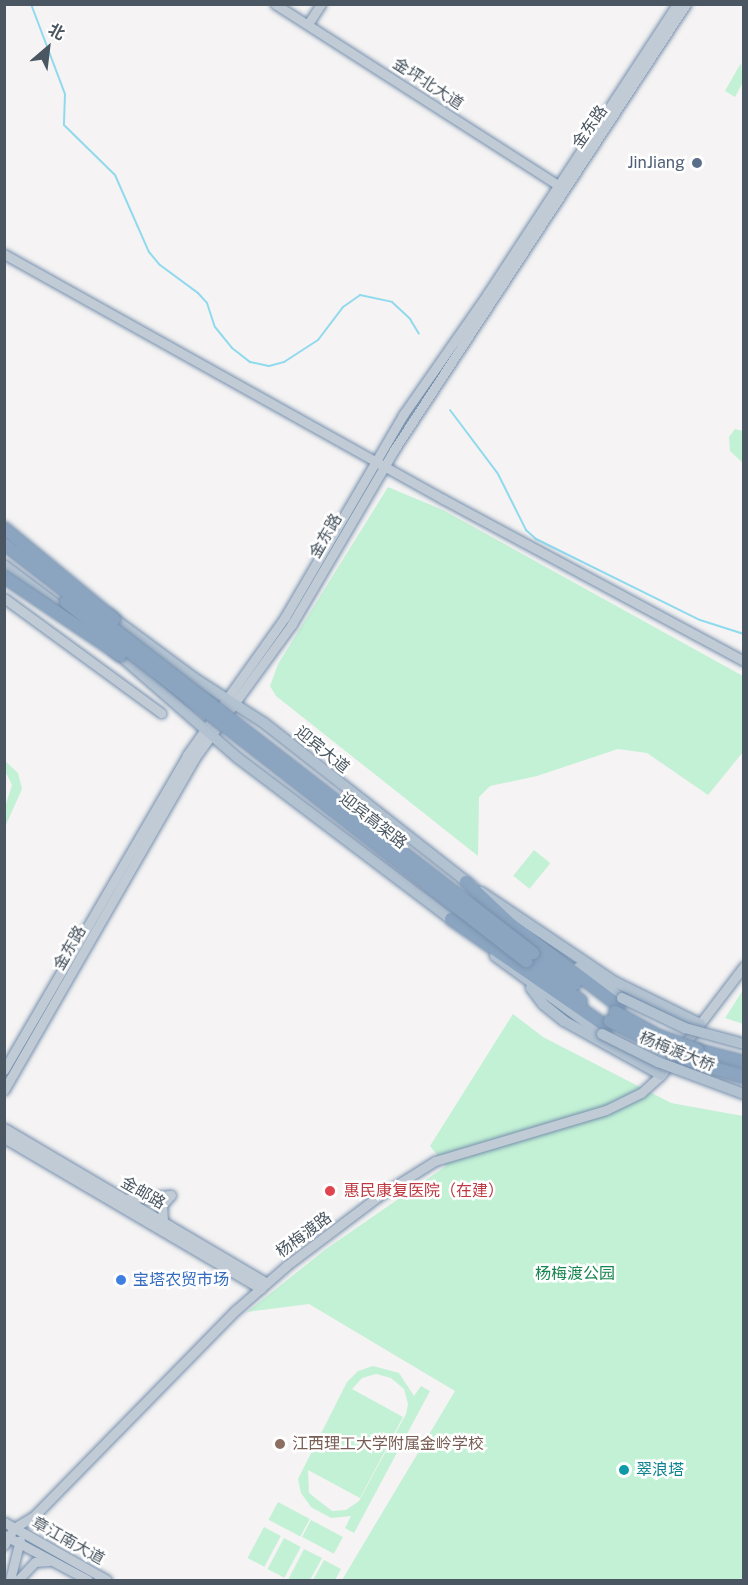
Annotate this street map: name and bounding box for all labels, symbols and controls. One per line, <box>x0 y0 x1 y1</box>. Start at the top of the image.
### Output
north arrow <box>18 18 78 78</box>
text: 北 <box>45 20 68 44</box>
street label: 金坪北大道 <box>389 54 467 114</box>
street label: 金东路 <box>568 102 612 152</box>
place label: JinJiang <box>627 153 685 173</box>
marker: JinJiang <box>690 156 704 170</box>
street label: 金东路 <box>306 510 346 562</box>
street label: 迎宾大道 <box>291 722 353 778</box>
street label: 迎宾高架路 <box>336 789 410 853</box>
street label: 金东路 <box>50 922 90 974</box>
street label: 杨梅渡大桥 <box>636 1028 718 1076</box>
street label: 金邮路 <box>117 1173 169 1213</box>
place label: 惠民康复医院（在建） <box>344 1181 504 1201</box>
marker: 惠民康复医院（在建） <box>321 1182 339 1200</box>
street label: 杨梅渡路 <box>273 1208 335 1262</box>
park label: 杨梅渡公园 <box>535 1264 615 1284</box>
place label: 宝塔农贸市场 <box>133 1270 229 1290</box>
marker: 宝塔农贸市场 <box>114 1273 128 1287</box>
place label: 江西理工大学附属金岭学校 <box>292 1434 484 1454</box>
marker: 江西理工大学附属金岭学校 <box>273 1437 287 1451</box>
place label: 翠浪塔 <box>636 1460 684 1480</box>
marker: 翠浪塔 <box>617 1463 631 1477</box>
street label: 章江南大道 <box>28 1513 108 1569</box>

